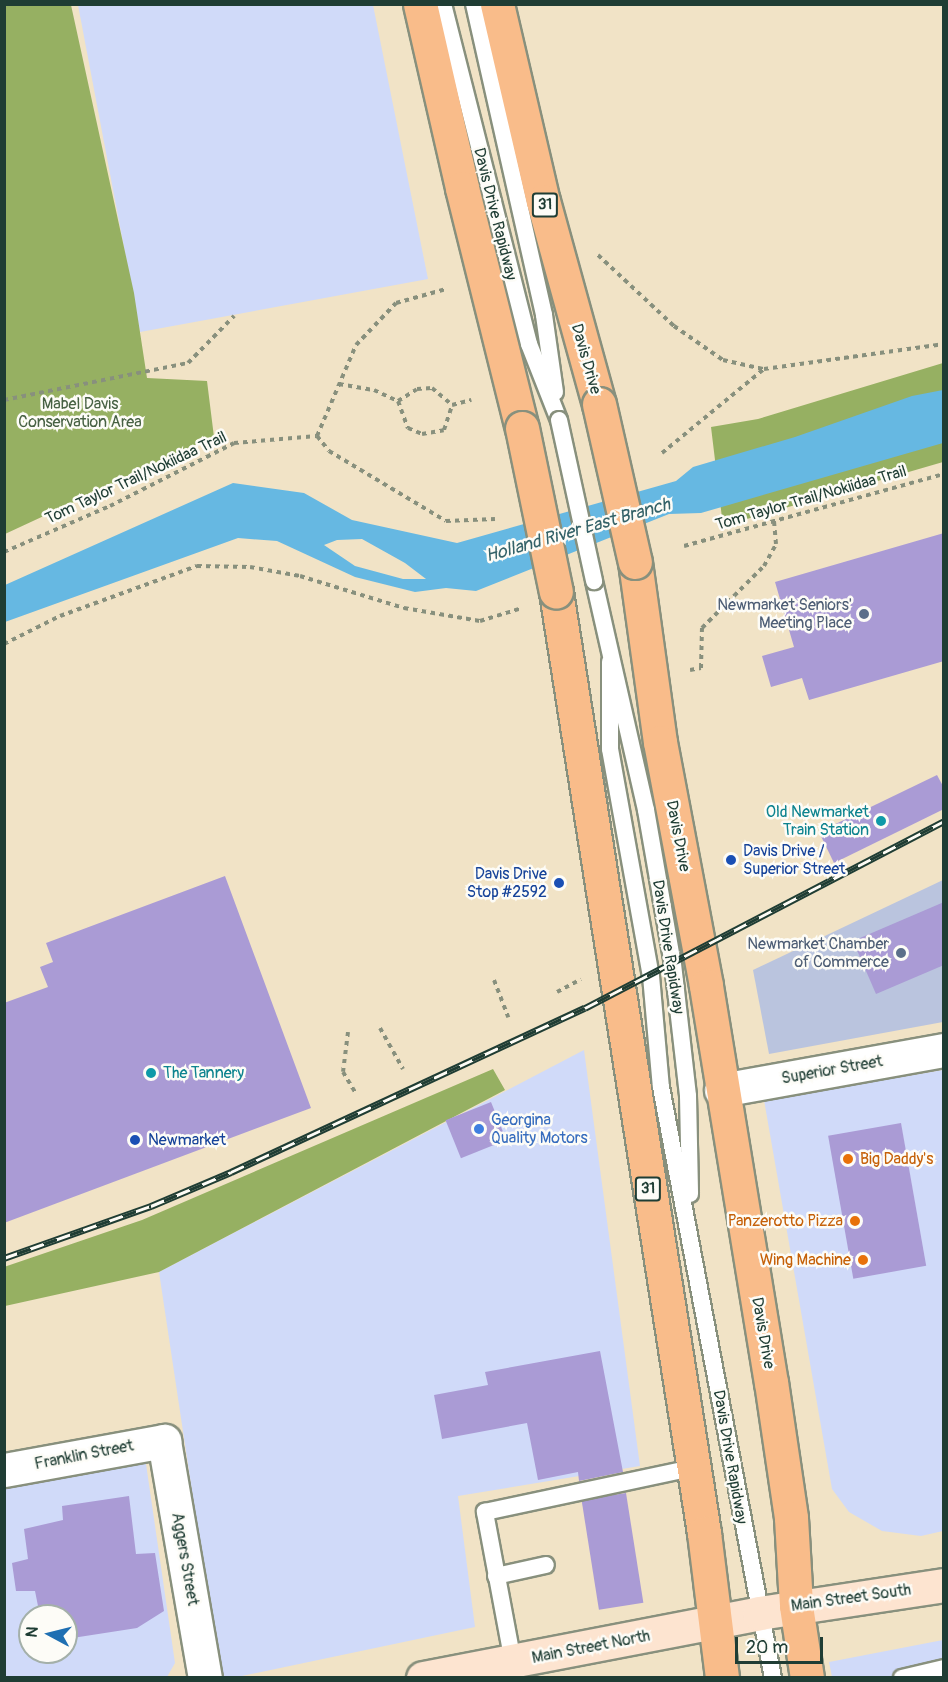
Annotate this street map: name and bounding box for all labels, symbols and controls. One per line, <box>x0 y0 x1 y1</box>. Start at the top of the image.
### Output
street label: Davis Drive Rapidway <box>469 146 521 282</box>
road number: 31 <box>532 193 558 217</box>
street label: Davis Drive <box>567 322 605 396</box>
park label: Mabel Davis Conservation Area <box>18 394 142 432</box>
street label: Tom Taylor Trail/Nokiidaa Trail <box>42 427 230 529</box>
street label: Tom Taylor Trail/Nokiidaa Trail <box>713 462 909 534</box>
water label: Holland River East Branch <box>483 494 673 568</box>
place label: Newmarket Seniors' Meeting Place <box>717 595 852 633</box>
marker: Newmarket Seniors' Meeting Place <box>857 607 871 621</box>
street label: Davis Drive <box>662 799 694 873</box>
place label: Old Newmarket Train Station <box>766 802 869 840</box>
marker: Old Newmarket Train Station <box>874 814 888 828</box>
place label: Davis Drive / Superior Street <box>743 841 846 879</box>
marker: Davis Drive / Superior Street <box>724 853 738 867</box>
place label: Davis Drive Stop #2592 <box>467 864 547 902</box>
marker: Davis Drive Stop #2592 <box>552 876 566 890</box>
street label: Davis Drive Rapidway <box>648 878 688 1016</box>
place label: Newmarket Chamber of Commerce <box>747 934 889 972</box>
marker: Newmarket Chamber of Commerce <box>894 946 908 960</box>
street label: Superior Street <box>780 1052 884 1088</box>
place label: The Tannery <box>163 1063 244 1083</box>
marker: The Tannery <box>144 1066 158 1080</box>
place label: Georgina Quality Motors <box>491 1110 588 1148</box>
marker: Georgina Quality Motors <box>472 1122 486 1136</box>
place label: Newmarket <box>148 1130 226 1150</box>
marker: Newmarket <box>126 1131 144 1149</box>
place label: Big Daddy's <box>860 1149 933 1169</box>
marker: Big Daddy's <box>841 1152 855 1166</box>
road number: 31 <box>634 1177 662 1201</box>
place label: Panzerotto Pizza <box>728 1211 843 1231</box>
marker: Panzerotto Pizza <box>848 1214 862 1228</box>
place label: Wing Machine <box>760 1250 851 1270</box>
marker: Wing Machine <box>856 1253 870 1267</box>
street label: Davis Drive <box>747 1296 779 1370</box>
street label: Davis Drive Rapidway <box>709 1388 751 1526</box>
street label: Franklin Street <box>33 1436 135 1474</box>
street label: Aggers Street <box>167 1511 203 1607</box>
street label: Main Street South <box>790 1580 912 1616</box>
north arrow <box>18 1604 78 1664</box>
text: N <box>22 1625 43 1639</box>
scale bar <box>738 1625 826 1663</box>
street label: Main Street North <box>530 1626 652 1668</box>
text: 20 m <box>746 1636 788 1659</box>

